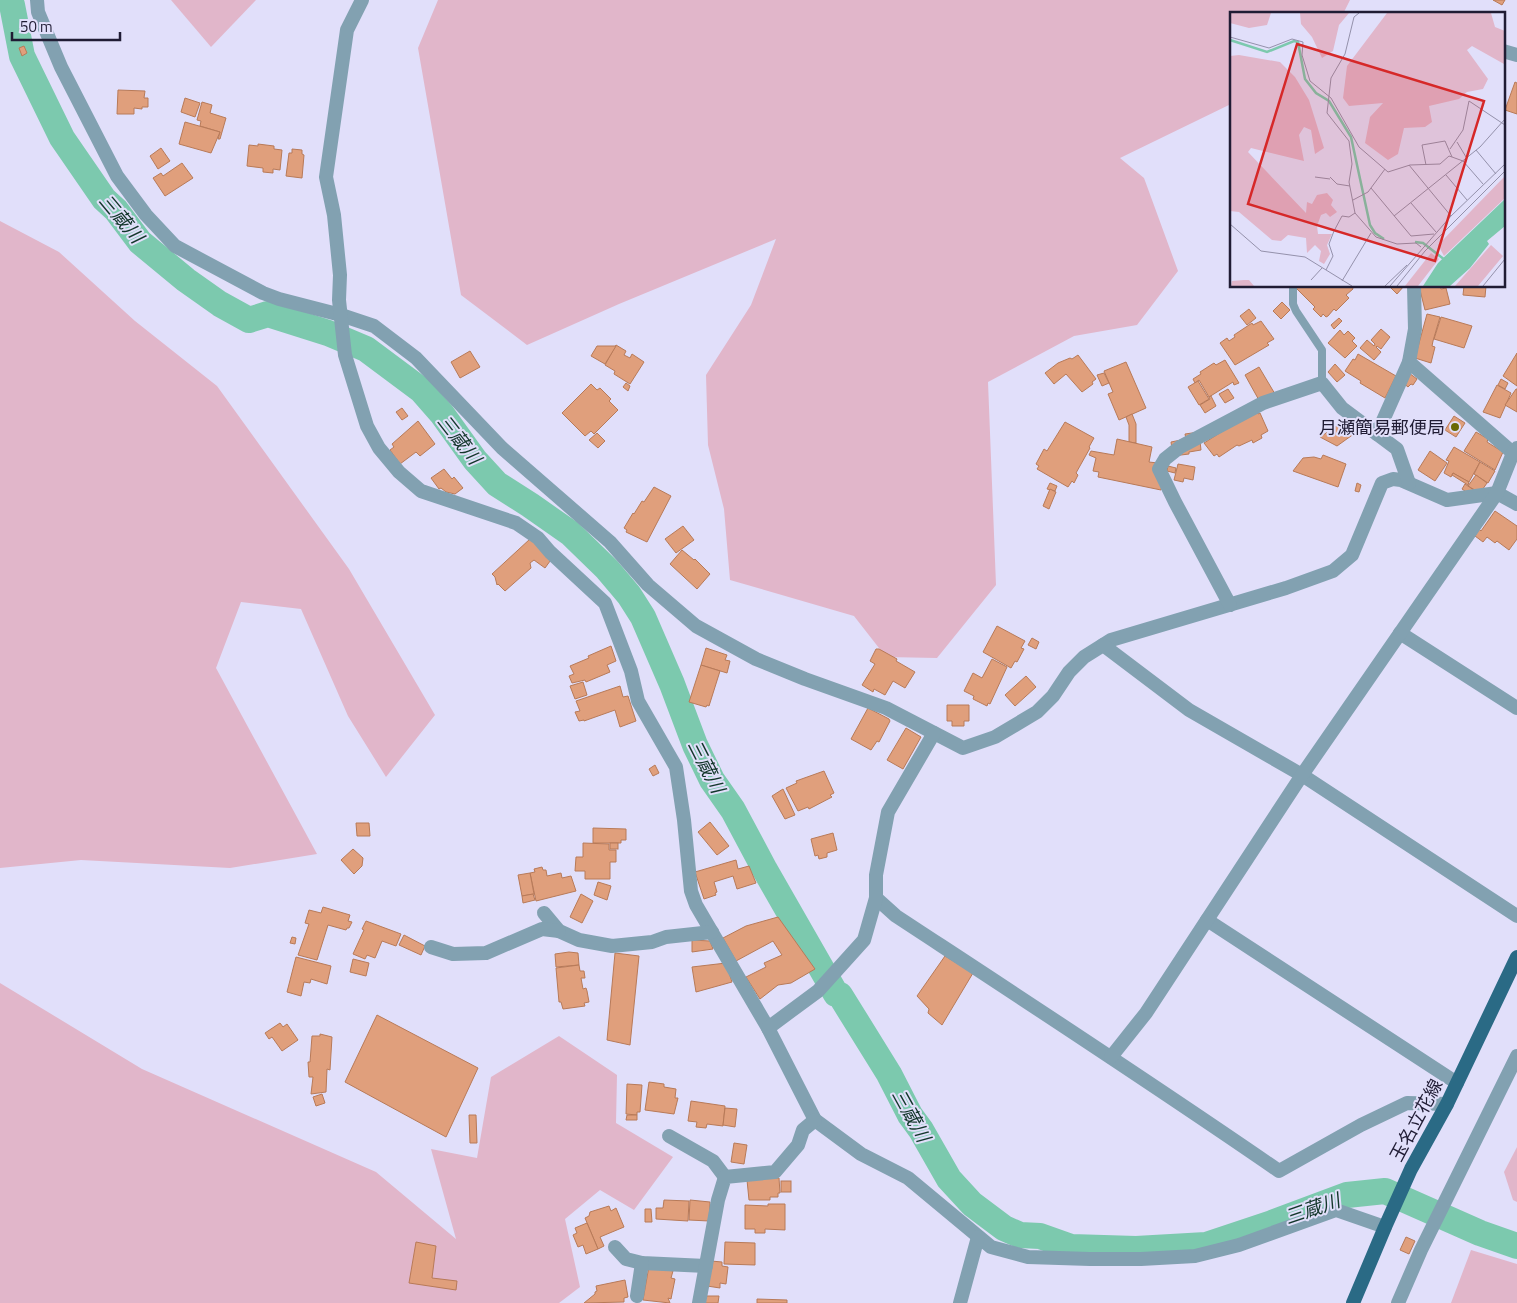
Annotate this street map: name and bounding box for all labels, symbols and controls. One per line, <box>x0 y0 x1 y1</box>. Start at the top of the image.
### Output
scale bar <box>12 10 120 42</box>
inset map <box>1230 12 1504 288</box>
text: 50 m <box>20 15 53 38</box>
water label: 三蔵川 <box>93 187 153 251</box>
water label: 三蔵川 <box>431 408 490 472</box>
place label: 月瀬簡易郵便局 <box>1319 414 1445 441</box>
marker: 月瀬簡易郵便局 <box>1449 421 1461 433</box>
water label: 三蔵川 <box>681 734 734 800</box>
street label: 玉名立花線 <box>1383 1074 1449 1166</box>
water label: 三蔵川 <box>885 1083 939 1149</box>
water label: 三蔵川 <box>1280 1184 1346 1231</box>

